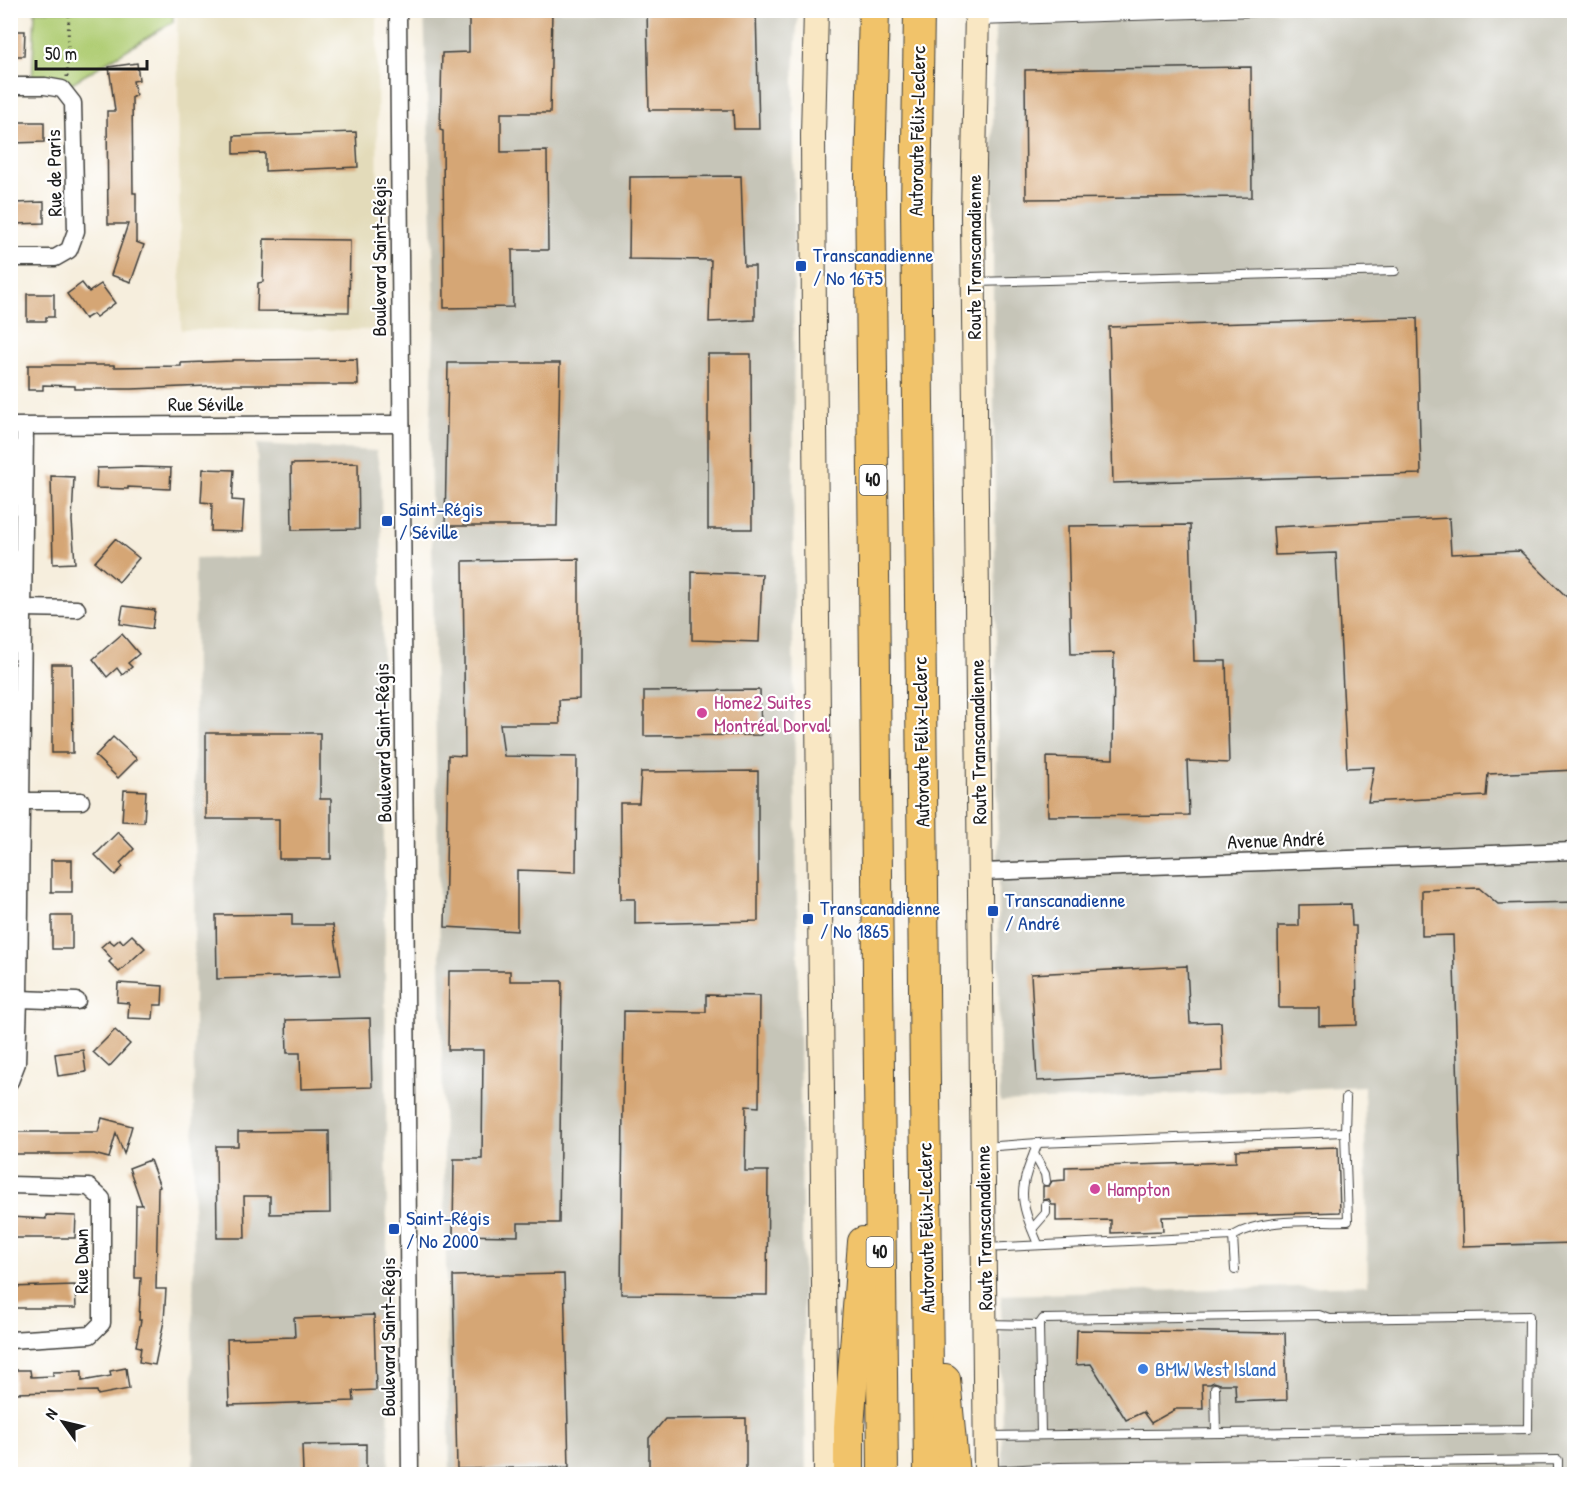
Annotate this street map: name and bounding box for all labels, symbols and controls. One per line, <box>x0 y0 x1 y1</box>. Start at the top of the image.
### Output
scale bar <box>36 33 147 71</box>
text: 50 m <box>45 41 77 66</box>
street label: Autoroute Félix-Leclerc <box>902 45 931 216</box>
street label: Rue de Paris <box>39 129 68 217</box>
street label: Route Transcanadienne <box>960 174 987 339</box>
street label: Boulevard Saint-Régis <box>365 177 392 337</box>
place label: Transcanadienne / No 1675 <box>813 241 933 291</box>
marker: Transcanadienne / No 1675 <box>794 259 808 273</box>
street label: Rue Séville <box>168 390 244 417</box>
road number: 40 <box>860 465 886 495</box>
place label: Saint-Régis / Séville <box>399 495 483 545</box>
marker: Saint-Régis / Séville <box>380 514 394 528</box>
street label: Autoroute Félix-Leclerc <box>906 657 935 827</box>
street label: Route Transcanadienne <box>963 659 992 825</box>
street label: Boulevard Saint-Régis <box>368 663 397 823</box>
place label: Home2 Suites Montréal Dorval <box>714 688 830 738</box>
marker: Home2 Suites Montréal Dorval <box>695 706 709 720</box>
street label: Avenue André <box>1227 824 1325 855</box>
place label: Transcanadienne / André <box>1005 886 1125 936</box>
place label: Transcanadienne / No 1865 <box>820 894 940 944</box>
marker: Transcanadienne / André <box>986 904 1000 918</box>
marker: Transcanadienne / No 1865 <box>801 912 815 926</box>
street label: Autoroute Félix-Leclerc <box>911 1143 940 1313</box>
street label: Route Transcanadienne <box>969 1145 998 1311</box>
place label: Hampton <box>1107 1175 1170 1202</box>
marker: Hampton <box>1088 1182 1102 1196</box>
place label: Saint-Régis / No 2000 <box>406 1204 490 1254</box>
marker: Saint-Régis / No 2000 <box>387 1222 401 1236</box>
street label: Rue Dawn <box>67 1228 94 1294</box>
road number: 40 <box>866 1237 894 1267</box>
street label: Boulevard Saint-Régis <box>374 1257 401 1417</box>
place label: BMW West Island <box>1155 1355 1276 1382</box>
marker: BMW West Island <box>1136 1362 1150 1376</box>
north arrow <box>33 1392 93 1452</box>
text: N <box>39 1404 62 1423</box>

